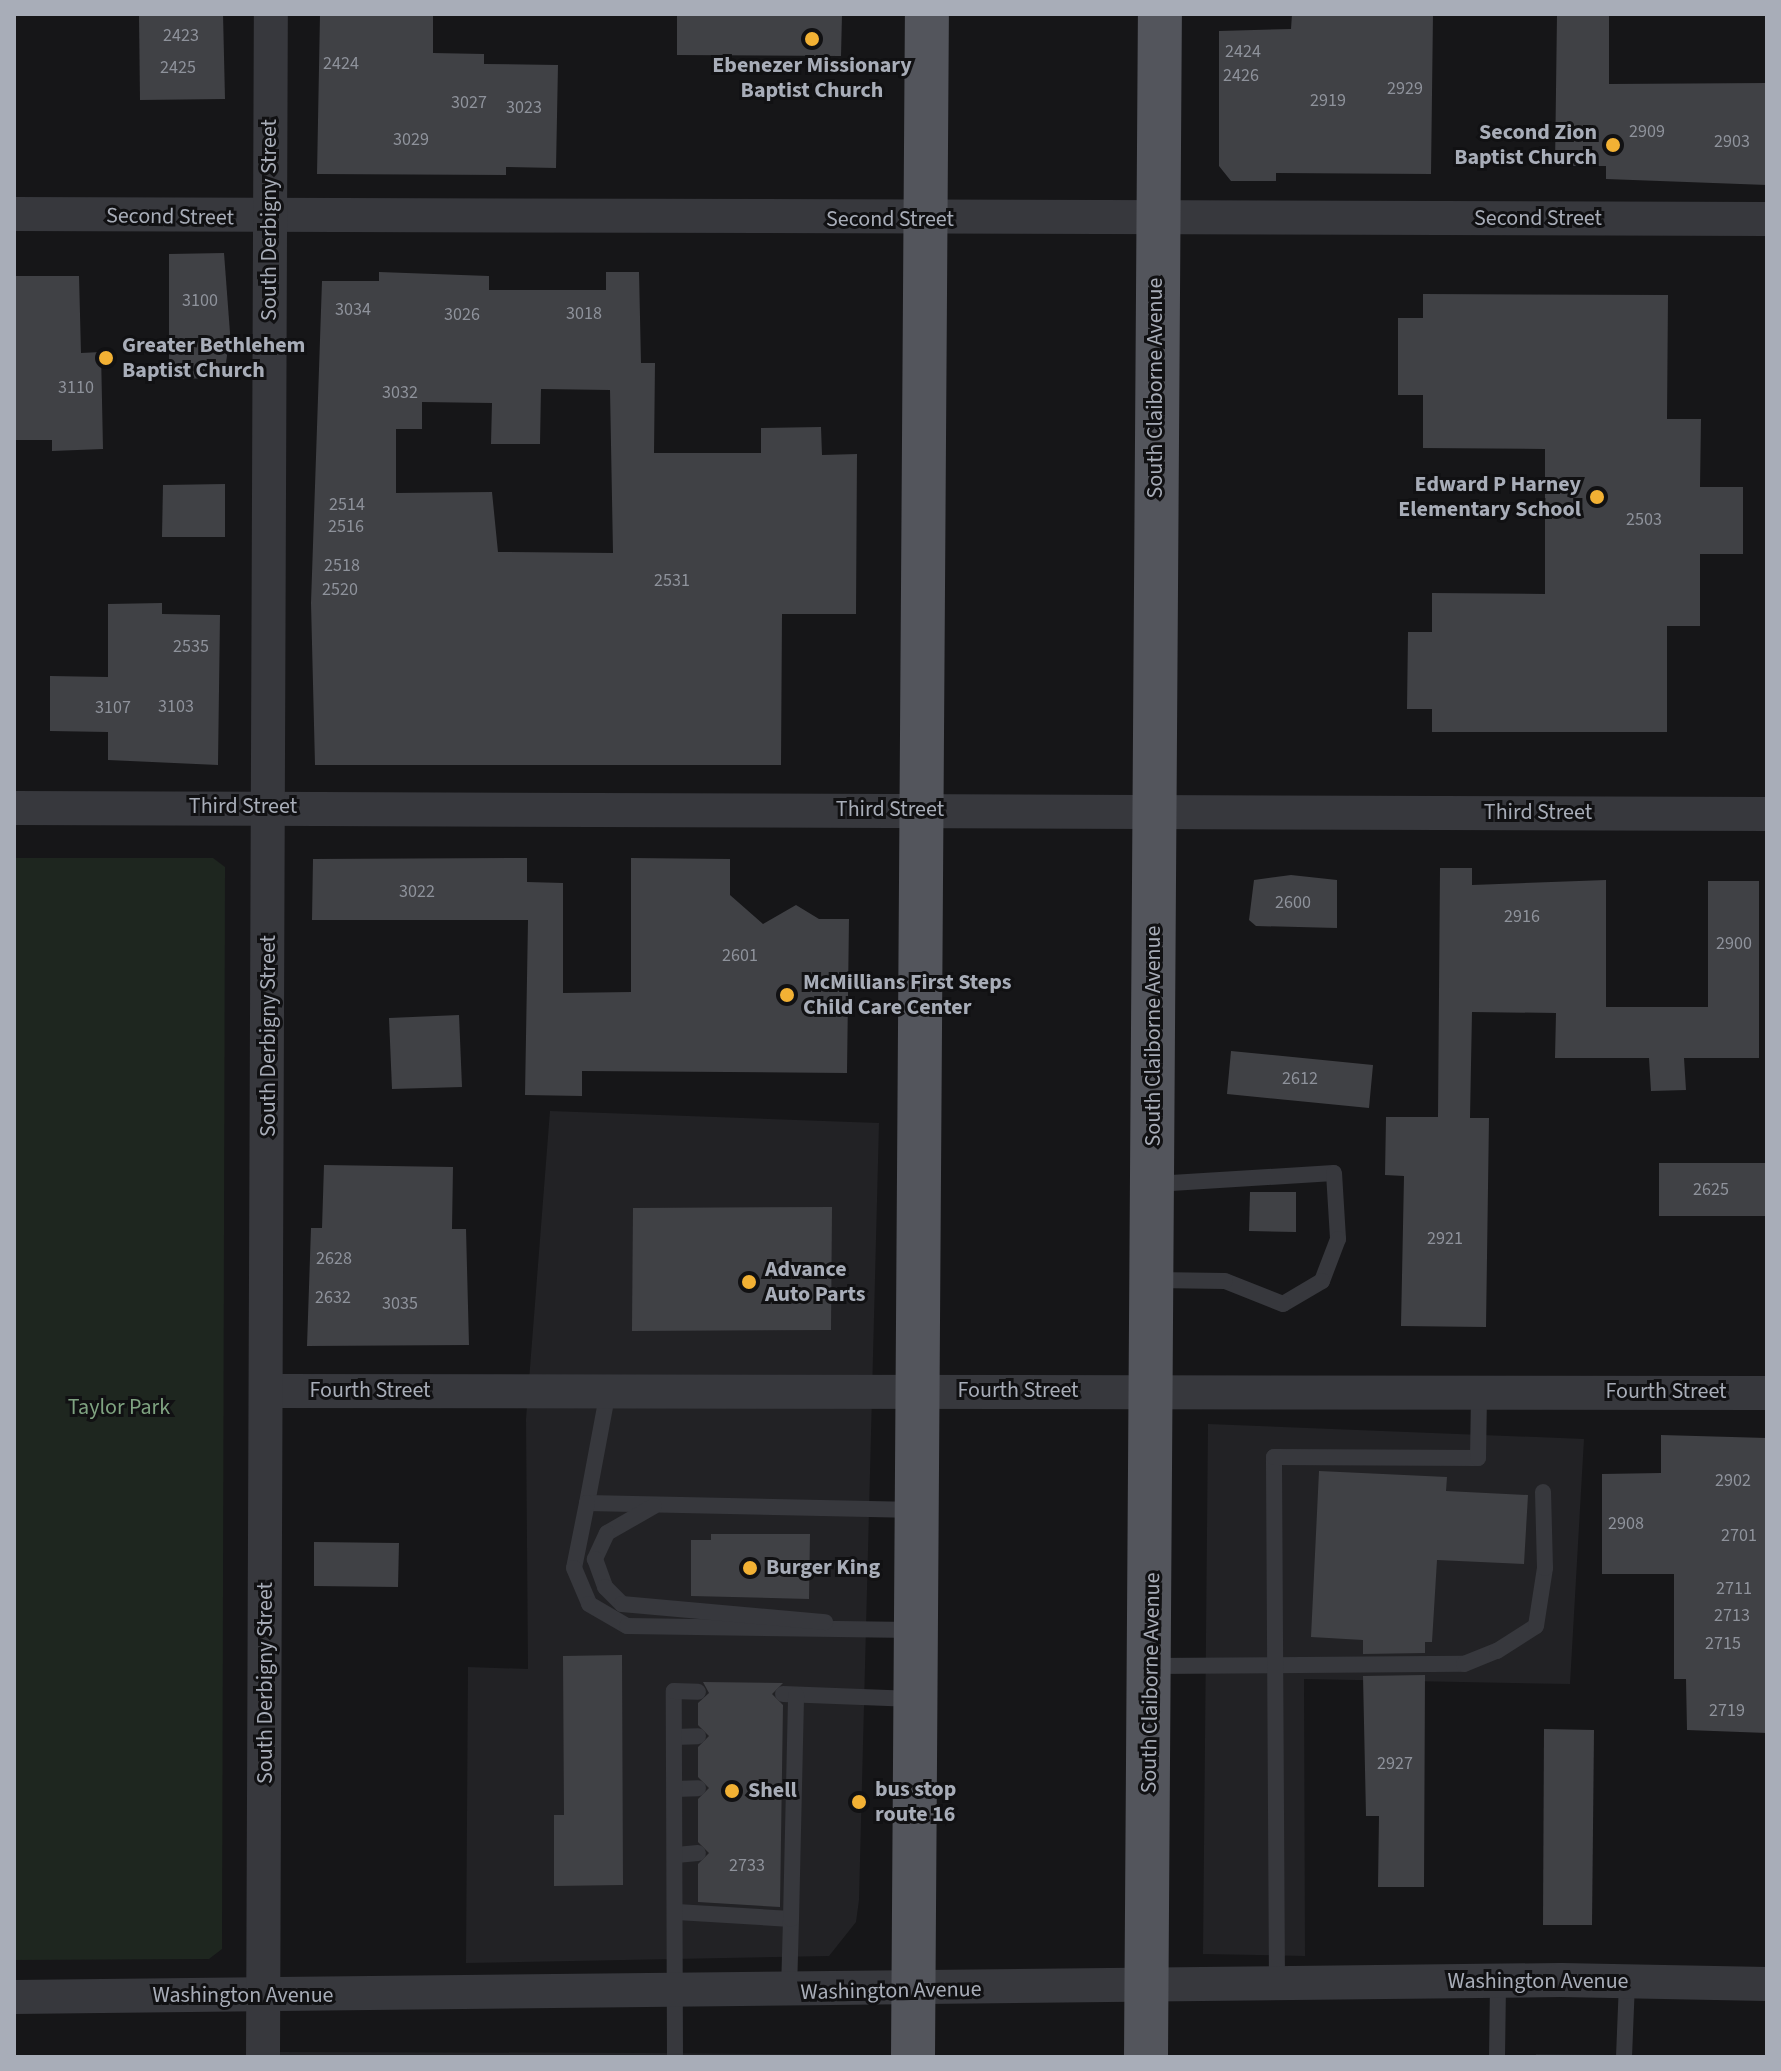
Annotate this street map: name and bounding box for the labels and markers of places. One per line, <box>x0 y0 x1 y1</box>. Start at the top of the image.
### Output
marker: Ebenezer Missionary Baptist Church <box>803 30 821 48</box>
place label: Ebenezer Missionary Baptist Church <box>712 52 912 104</box>
place label: Second Zion Baptist Church <box>1454 119 1597 170</box>
marker: Second Zion Baptist Church <box>1604 136 1622 154</box>
place label: Greater Bethlehem Baptist Church <box>122 332 305 384</box>
marker: Greater Bethlehem Baptist Church <box>97 349 115 367</box>
place label: Edward P Harney Elementary School <box>1398 471 1581 522</box>
marker: Edward P Harney Elementary School <box>1588 488 1606 506</box>
place label: McMillians First Steps Child Care Center <box>803 969 1011 1020</box>
marker: McMillians First Steps Child Care Center <box>778 986 796 1004</box>
place label: Advance Auto Parts <box>765 1256 865 1308</box>
marker: Advance Auto Parts <box>740 1273 758 1291</box>
place label: Burger King <box>766 1555 880 1581</box>
marker: Burger King <box>741 1559 759 1577</box>
place label: bus stop route 16 <box>875 1776 956 1828</box>
place label: Shell <box>748 1778 797 1804</box>
marker: Shell <box>723 1782 741 1800</box>
marker: bus stop route 16 <box>850 1793 868 1811</box>

